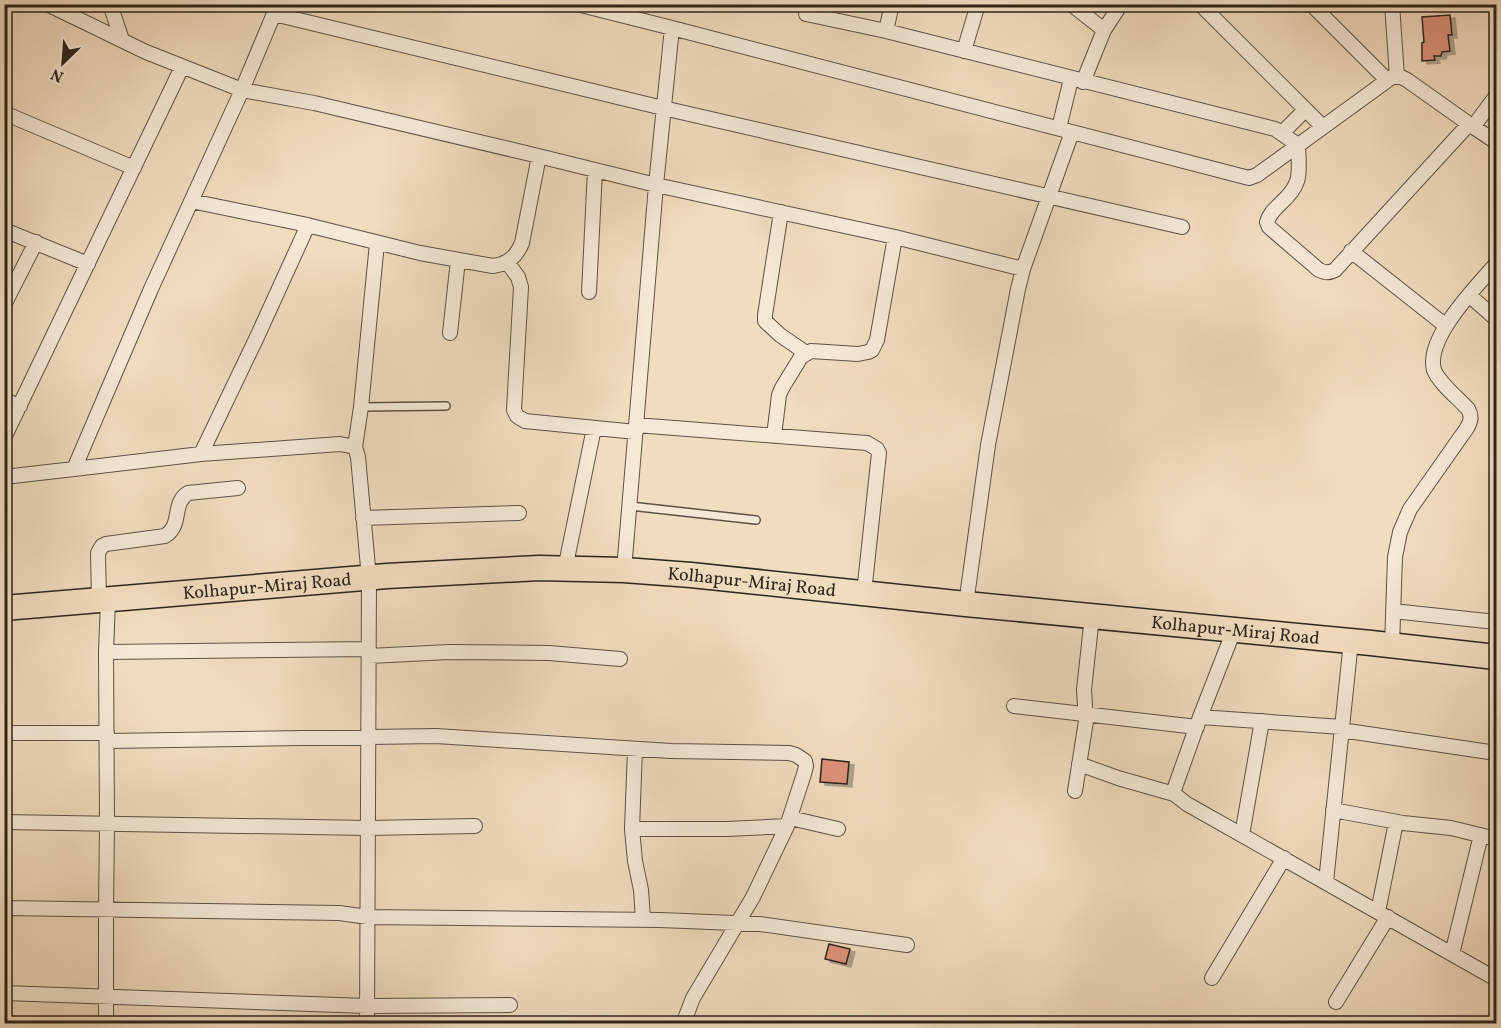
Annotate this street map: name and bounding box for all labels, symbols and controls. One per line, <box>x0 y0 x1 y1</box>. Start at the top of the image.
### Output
north arrow <box>33 33 93 93</box>
text: N <box>47 62 67 87</box>
street label: Kolhapur-Miraj Road <box>667 562 837 604</box>
street label: Kolhapur-Miraj Road <box>182 568 353 607</box>
street label: Kolhapur-Miraj Road <box>1150 611 1321 652</box>

